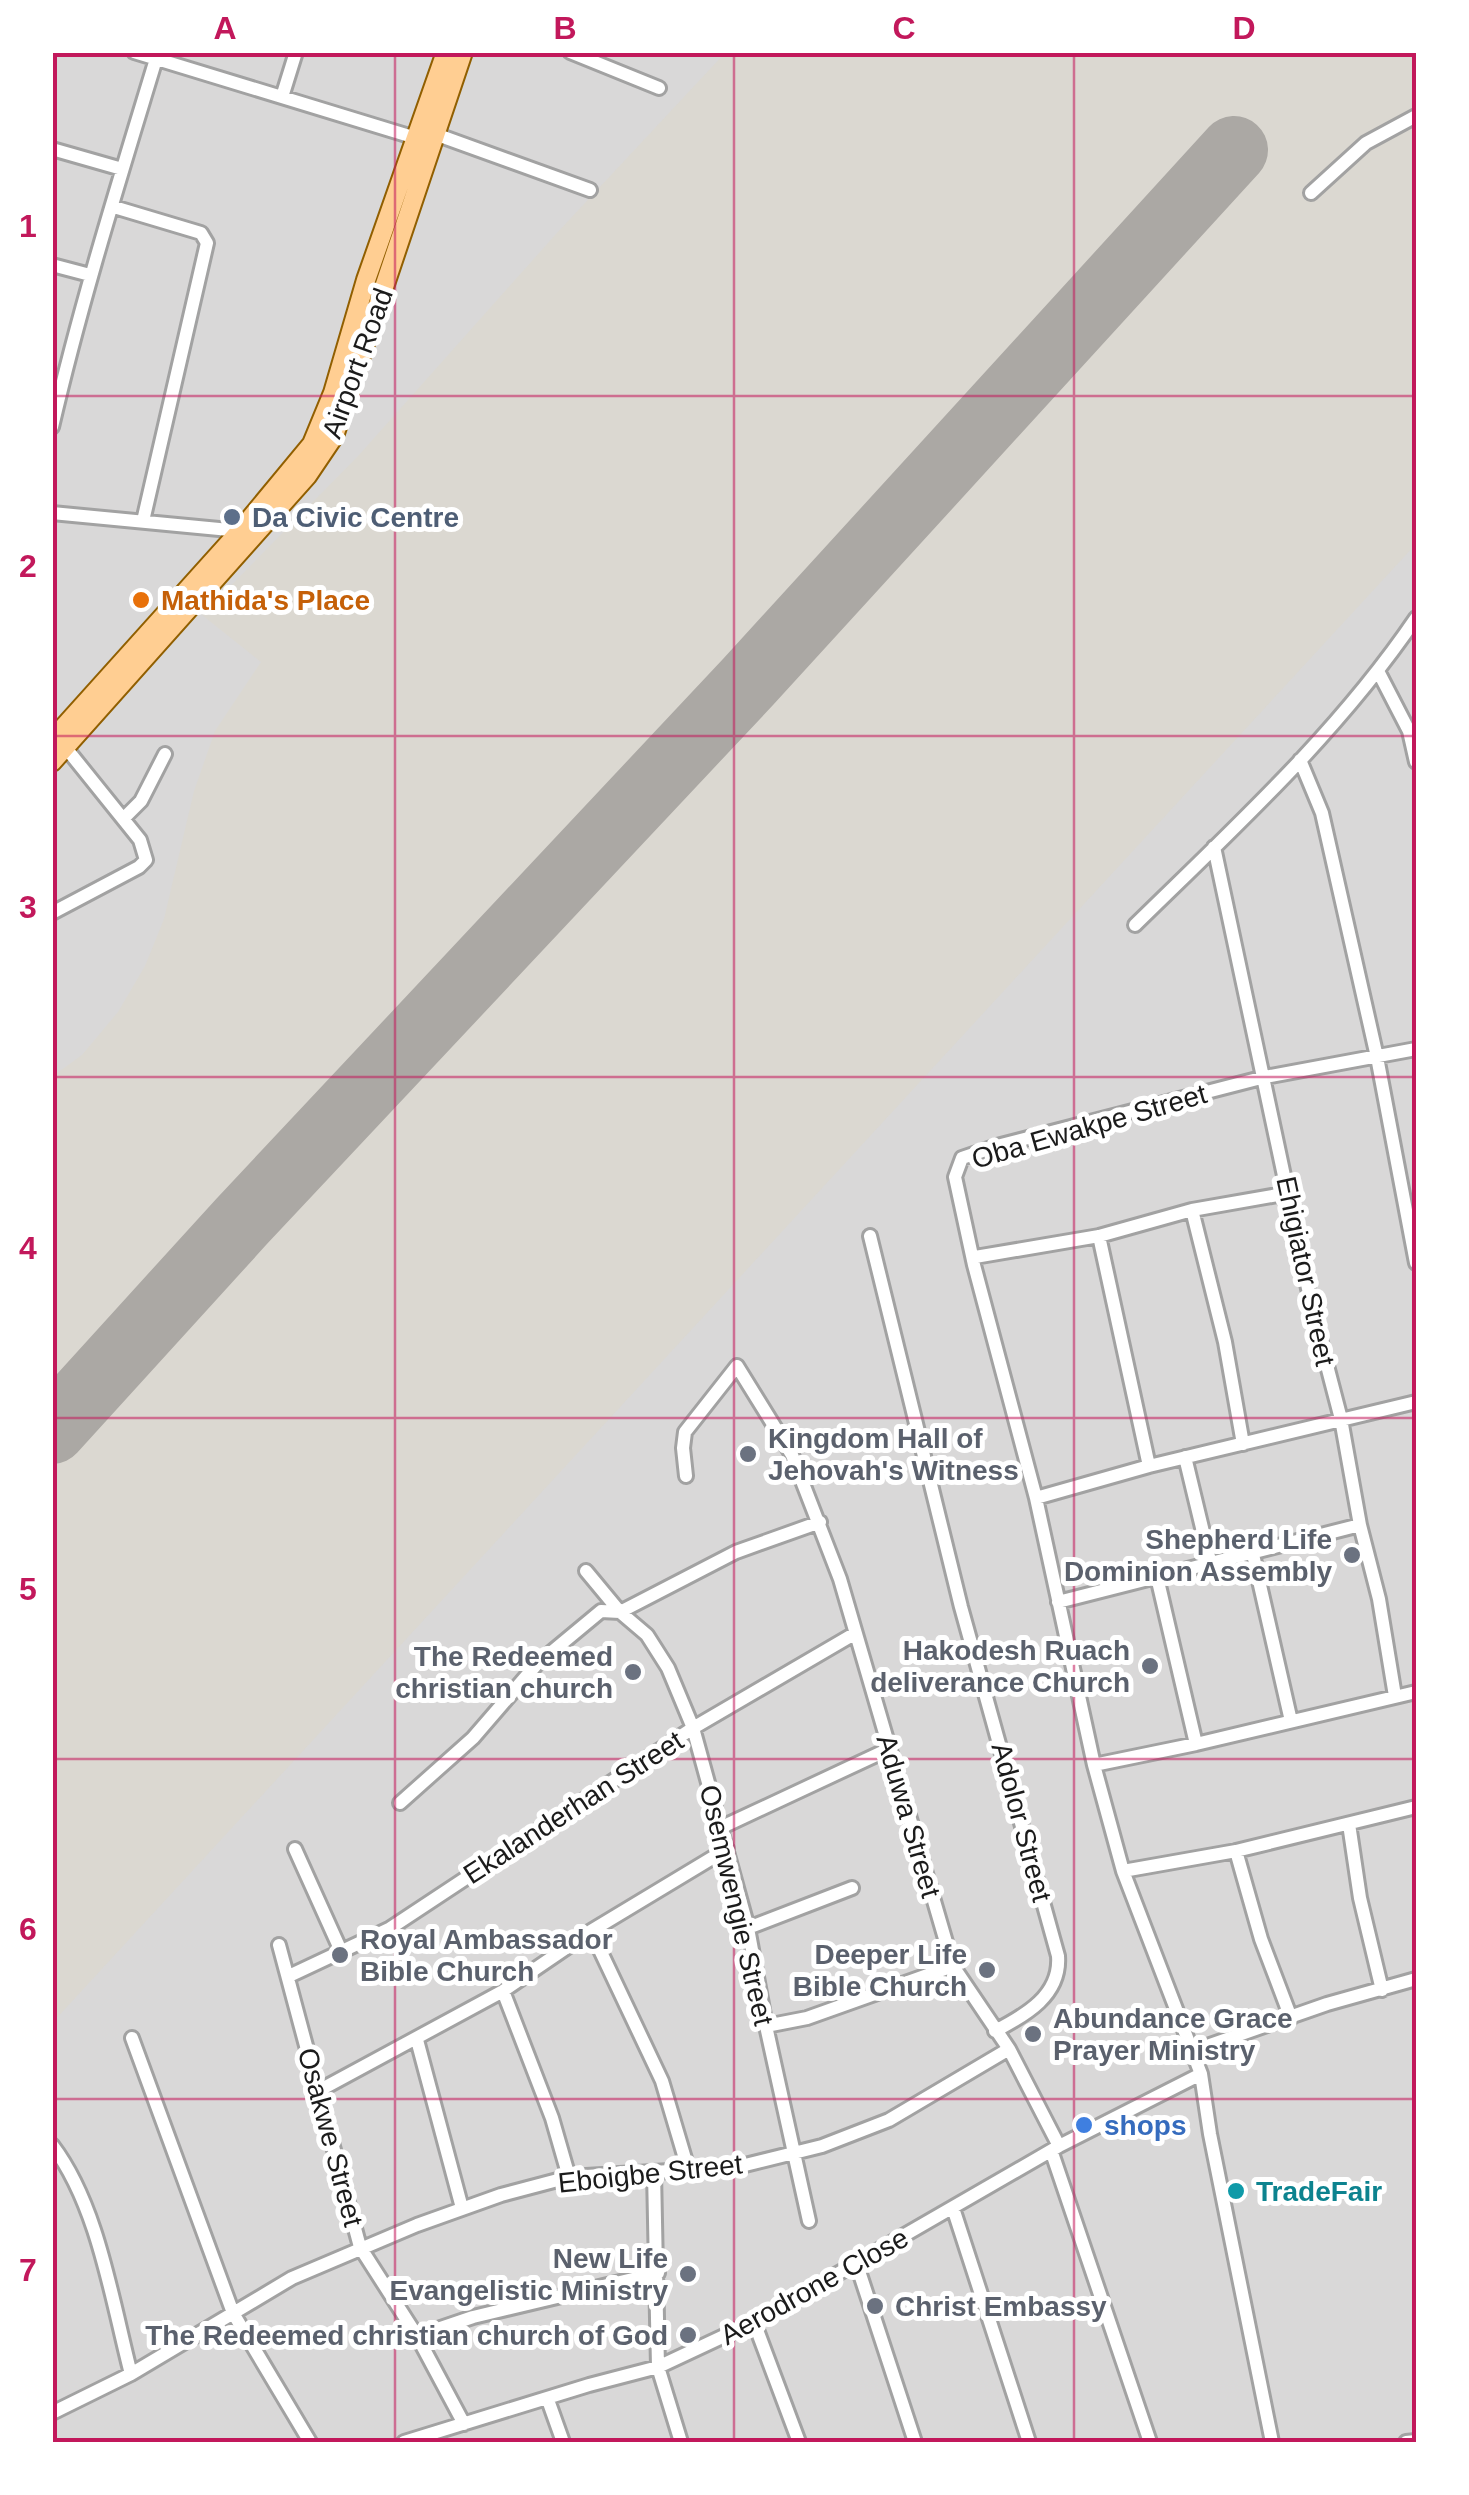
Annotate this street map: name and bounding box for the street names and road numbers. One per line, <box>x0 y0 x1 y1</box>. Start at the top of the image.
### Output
street label: Airport Road <box>316 284 399 442</box>
street label: Oba Ewakpe Street <box>968 1078 1210 1175</box>
street label: Ehigiator Street <box>1270 1173 1341 1369</box>
street label: Ekalanderhan Street <box>458 1725 689 1890</box>
street label: Aduwa Street <box>870 1731 947 1901</box>
street label: Adolor Street <box>985 1739 1058 1905</box>
street label: Osemwengie Street <box>694 1782 779 2029</box>
street label: Osakwe Street <box>292 2044 369 2230</box>
street label: Eboigbe Street <box>556 2148 744 2199</box>
street label: Aerodrone Close <box>715 2222 914 2351</box>

